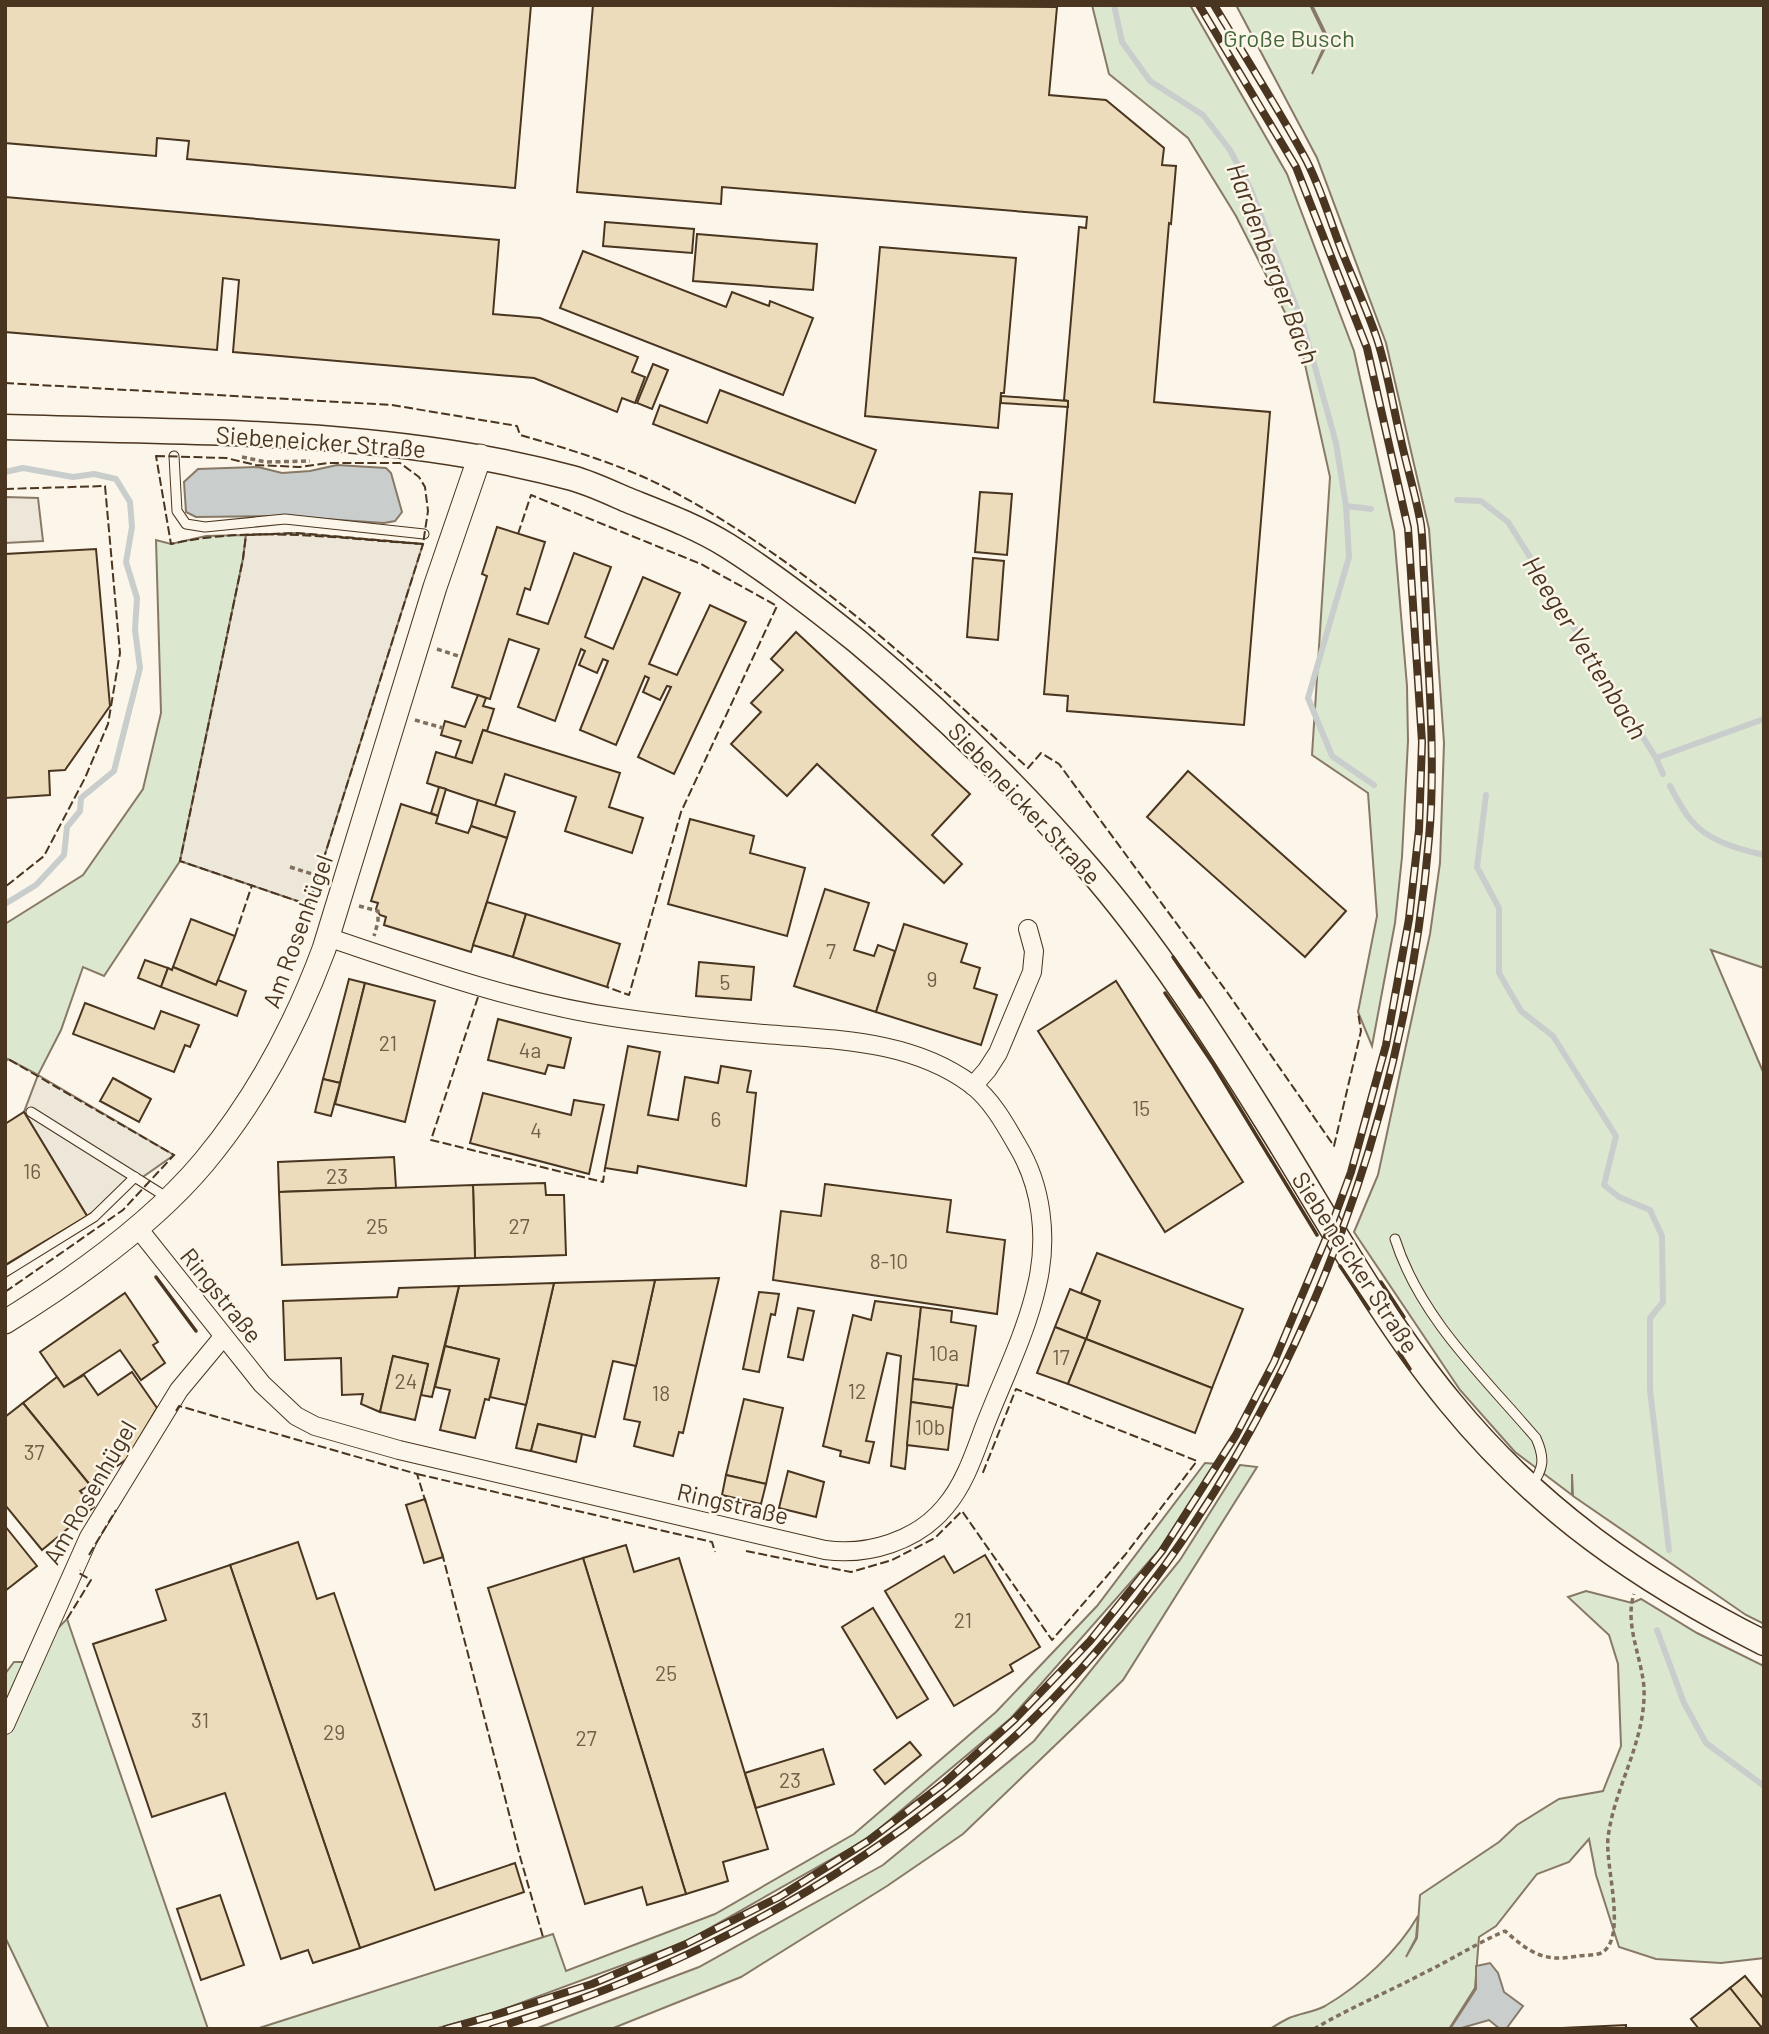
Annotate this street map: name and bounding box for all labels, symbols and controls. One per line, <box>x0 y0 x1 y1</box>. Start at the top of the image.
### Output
park label: Große Busch <box>1223 23 1355 52</box>
water label: Hardenberger Bach <box>1221 158 1327 368</box>
street label: Siebeneicker Straße <box>215 419 427 463</box>
water label: Heeger Vettenbach <box>1517 550 1655 744</box>
street label: Siebeneicker Straße <box>943 716 1107 890</box>
street label: Am Rosenhügel <box>256 850 338 1012</box>
house number: 7 <box>826 938 836 963</box>
house number: 9 <box>927 966 937 991</box>
house number: 5 <box>720 969 730 994</box>
house number: 21 <box>379 1030 397 1055</box>
house number: 4a <box>519 1037 541 1062</box>
house number: 15 <box>1132 1095 1150 1120</box>
house number: 6 <box>711 1106 721 1131</box>
house number: 4 <box>530 1117 542 1142</box>
house number: 16 <box>23 1158 41 1183</box>
house number: 23 <box>326 1163 348 1188</box>
street label: Siebeneicker Straße <box>1286 1166 1426 1358</box>
house number: 25 <box>366 1213 388 1238</box>
house number: 27 <box>508 1213 530 1238</box>
street label: Ringstraße <box>175 1242 269 1348</box>
house number: 8-10 <box>870 1248 908 1273</box>
house number: 10a <box>929 1340 959 1365</box>
house number: 17 <box>1052 1344 1070 1369</box>
house number: 24 <box>395 1368 417 1393</box>
house number: 12 <box>848 1378 866 1403</box>
house number: 18 <box>652 1380 670 1405</box>
house number: 10b <box>915 1414 945 1439</box>
street label: Am Rosenhügel <box>36 1415 142 1569</box>
house number: 37 <box>24 1439 44 1464</box>
street label: Ringstraße <box>674 1476 792 1530</box>
house number: 21 <box>954 1607 972 1632</box>
house number: 25 <box>655 1660 677 1685</box>
house number: 31 <box>191 1707 209 1732</box>
house number: 29 <box>323 1719 345 1744</box>
house number: 27 <box>575 1725 597 1750</box>
house number: 23 <box>779 1767 801 1792</box>

